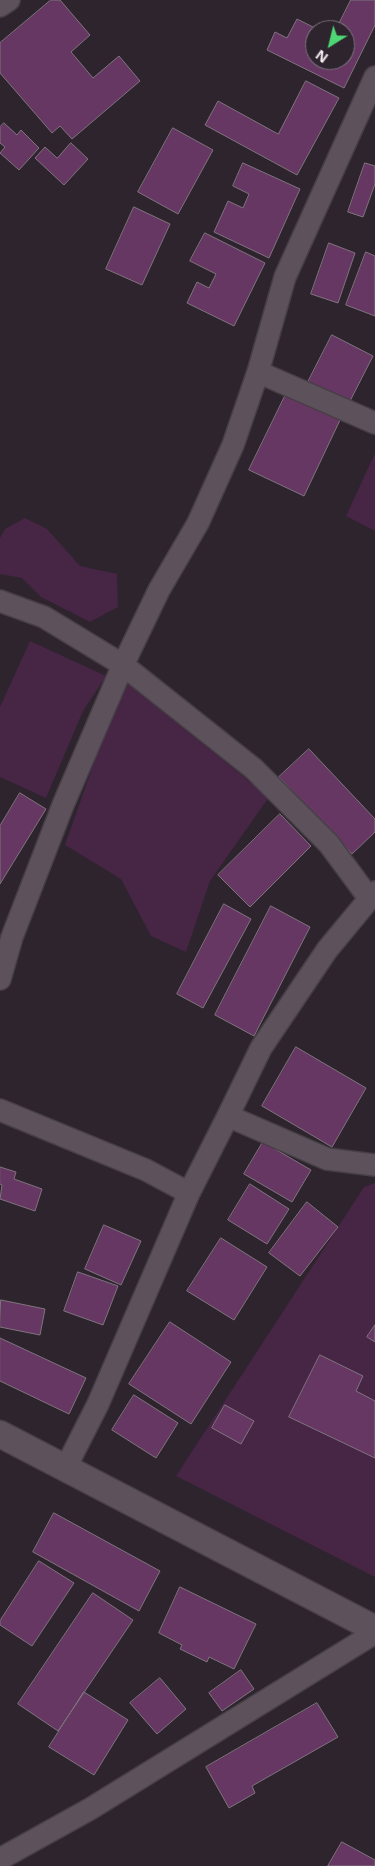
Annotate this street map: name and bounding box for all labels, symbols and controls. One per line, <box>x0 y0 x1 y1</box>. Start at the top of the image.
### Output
north arrow <box>305 20 355 70</box>
text: N <box>311 46 332 68</box>

